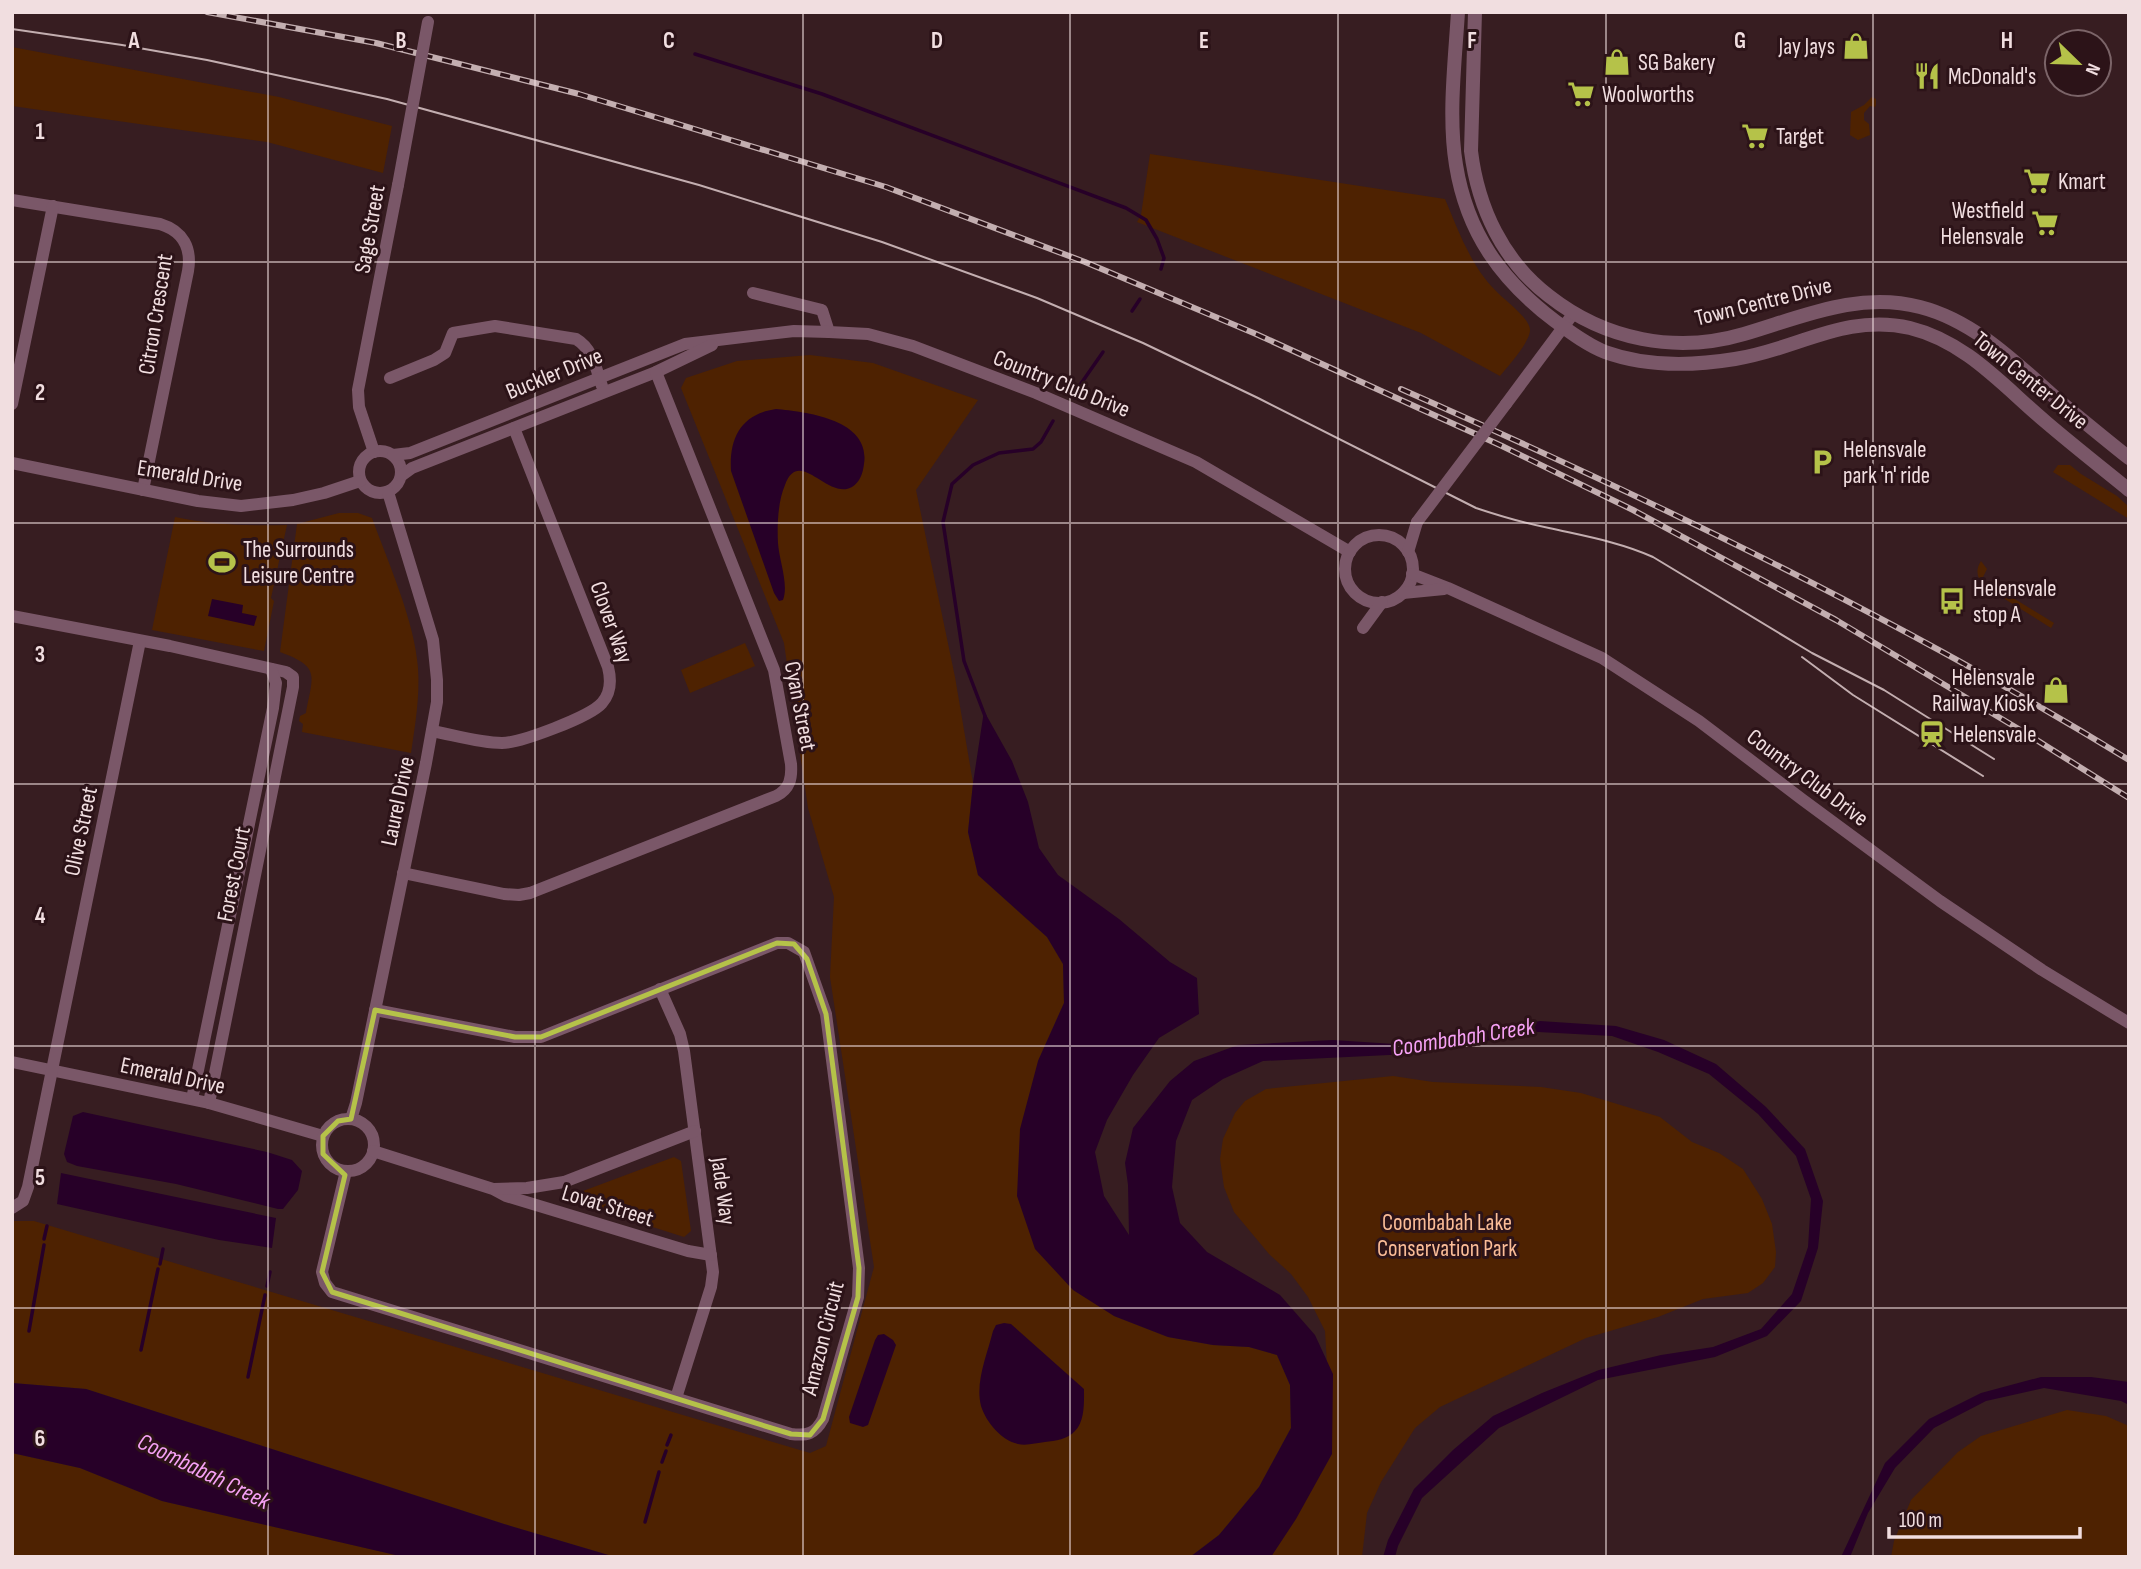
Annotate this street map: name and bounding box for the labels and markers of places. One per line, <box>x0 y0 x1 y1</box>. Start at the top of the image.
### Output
shop icon: Jay Jays <box>1841 31 1871 61</box>
place label: Jay Jays <box>1778 33 1835 61</box>
shop icon: SG Bakery <box>1602 47 1632 77</box>
place label: SG Bakery <box>1638 49 1716 77</box>
restaurant icon: McDonald's <box>1912 61 1942 91</box>
place label: McDonald's <box>1948 63 2036 91</box>
supermarket icon: Woolworths <box>1566 79 1596 109</box>
place label: Woolworths <box>1602 81 1694 109</box>
supermarket icon: Target <box>1740 121 1770 151</box>
place label: Target <box>1776 123 1824 151</box>
supermarket icon: Kmart <box>2022 166 2052 196</box>
place label: Kmart <box>2058 168 2106 196</box>
place label: Westfield Helensvale <box>1941 197 2024 251</box>
supermarket icon: Westfield Helensvale <box>2030 208 2060 238</box>
place label: Helensvale park 'n' ride <box>1843 436 1930 490</box>
parking icon: Helensvale park 'n' ride <box>1807 447 1837 477</box>
place label: The Surrounds Leisure Centre <box>243 536 354 590</box>
sports icon: The Surrounds Leisure Centre <box>207 547 237 577</box>
place label: Helensvale stop A <box>1973 575 2056 629</box>
bus stop icon: Helensvale stop A <box>1937 586 1967 616</box>
place label: Helensvale Railway Kiosk <box>1932 664 2035 718</box>
shop icon: Helensvale Railway Kiosk <box>2041 675 2071 705</box>
station icon: Helensvale <box>1917 719 1947 749</box>
place label: Helensvale <box>1953 721 2036 749</box>

